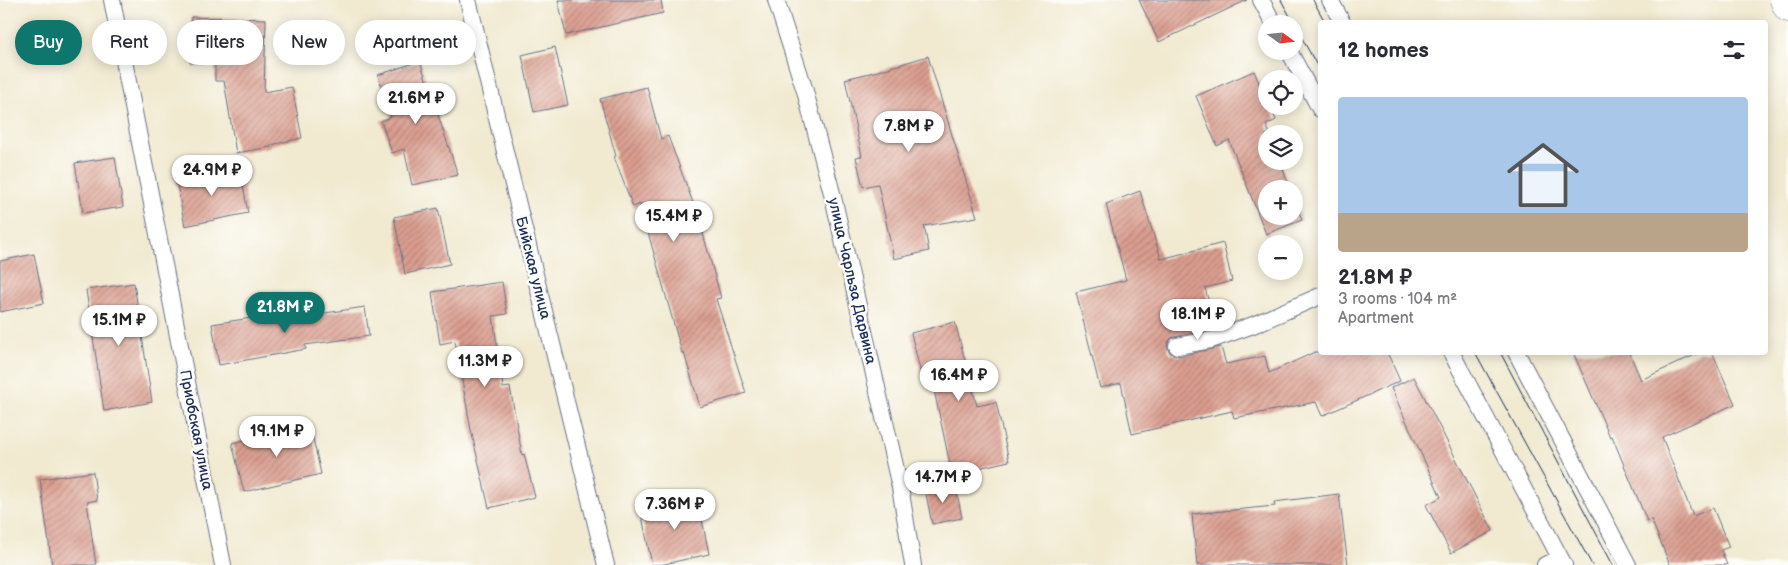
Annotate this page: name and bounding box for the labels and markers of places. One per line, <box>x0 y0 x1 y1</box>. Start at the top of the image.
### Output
pin: 21.6M ₽ <box>370 82 462 125</box>
pin: 7.8M ₽ <box>868 110 950 153</box>
pin: 24.9M ₽ <box>166 154 258 197</box>
pin: 15.4M ₽ <box>628 200 720 243</box>
pin: 21.8M ₽ <box>239 292 331 334</box>
pin: 18.1M ₽ <box>1152 298 1244 341</box>
pin: 15.1M ₽ <box>73 304 165 347</box>
pin: 11.3M ₽ <box>439 346 531 388</box>
pin: 16.4M ₽ <box>913 360 1005 402</box>
pin: 19.1M ₽ <box>231 416 323 458</box>
pin: 14.7M ₽ <box>897 462 989 504</box>
pin: 7.36M ₽ <box>629 488 721 531</box>

